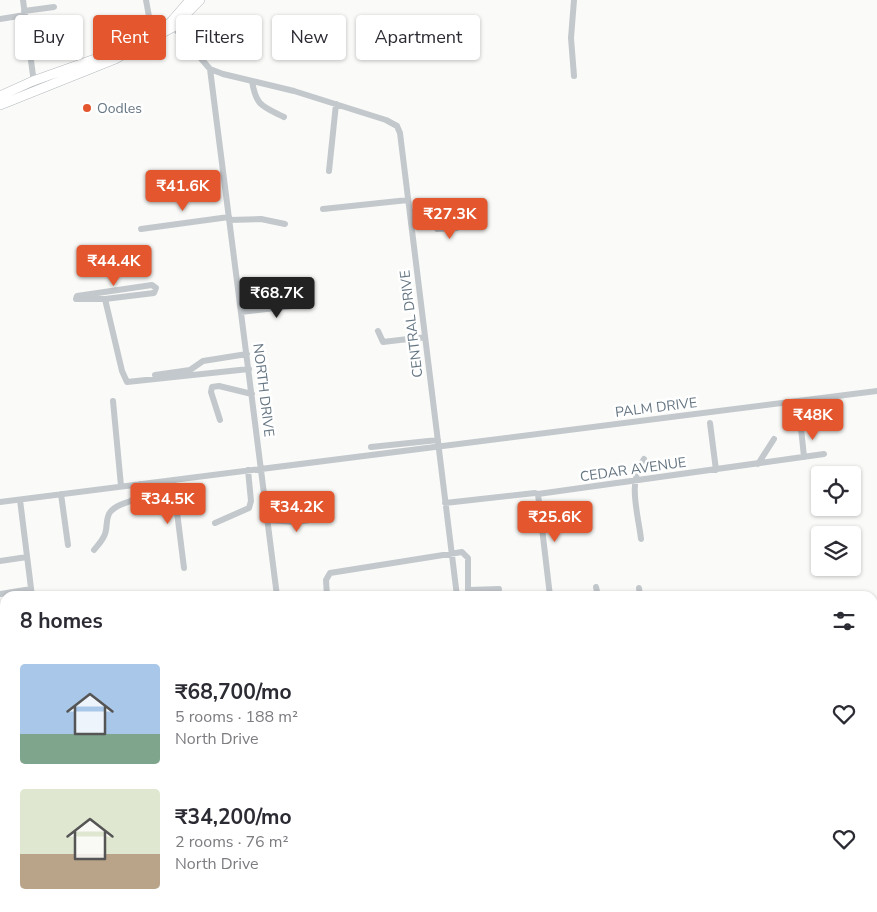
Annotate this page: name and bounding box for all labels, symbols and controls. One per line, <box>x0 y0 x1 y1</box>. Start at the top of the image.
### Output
chip: Buy <box>15 15 83 60</box>
chip: Rent <box>93 15 166 60</box>
chip: Filters <box>176 15 262 60</box>
chip: New <box>272 15 346 60</box>
chip: Apartment <box>356 15 480 60</box>
place label: Oodles <box>97 99 142 118</box>
marker: Oodles <box>81 102 93 114</box>
pin: ₹41.6K <box>142 170 224 212</box>
text: ₹41.6K <box>157 175 210 197</box>
pin: ₹27.3K <box>409 198 491 240</box>
text: ₹27.3K <box>424 203 477 225</box>
pin: ₹44.4K <box>73 244 155 287</box>
text: ₹44.4K <box>88 250 141 272</box>
street label: CENTRAL DRIVE <box>395 269 428 379</box>
pin: ₹68.7K <box>236 276 318 319</box>
text: ₹68.7K <box>251 282 304 304</box>
street label: NORTH DRIVE <box>248 342 279 438</box>
street label: PALM DRIVE <box>614 393 698 422</box>
pin: ₹48K <box>783 398 843 441</box>
text: ₹48K <box>793 404 833 426</box>
street label: CEDAR AVENUE <box>579 453 687 486</box>
map controls <box>811 466 861 576</box>
button: locate <box>811 466 861 516</box>
pin: ₹34.5K <box>127 482 209 525</box>
text: ₹34.5K <box>142 488 195 510</box>
pin: ₹34.2K <box>256 490 338 533</box>
text: ₹34.2K <box>271 496 324 518</box>
pin: ₹25.6K <box>514 500 596 543</box>
text: ₹25.6K <box>529 506 582 528</box>
button: layers <box>811 526 861 576</box>
text: 8 homes <box>20 607 103 635</box>
icon: filters <box>830 607 858 635</box>
text: ₹68,700/mo <box>175 678 292 706</box>
icon: home <box>60 684 120 744</box>
icon: heart <box>830 700 858 728</box>
text: 5 rooms · 188 m² <box>175 706 298 728</box>
text: North Drive <box>175 728 259 750</box>
text: ₹34,200/mo <box>175 803 292 831</box>
icon: home <box>60 809 120 869</box>
icon: heart <box>830 825 858 853</box>
text: 2 rooms · 76 m² <box>175 831 288 853</box>
text: North Drive <box>175 853 259 875</box>

